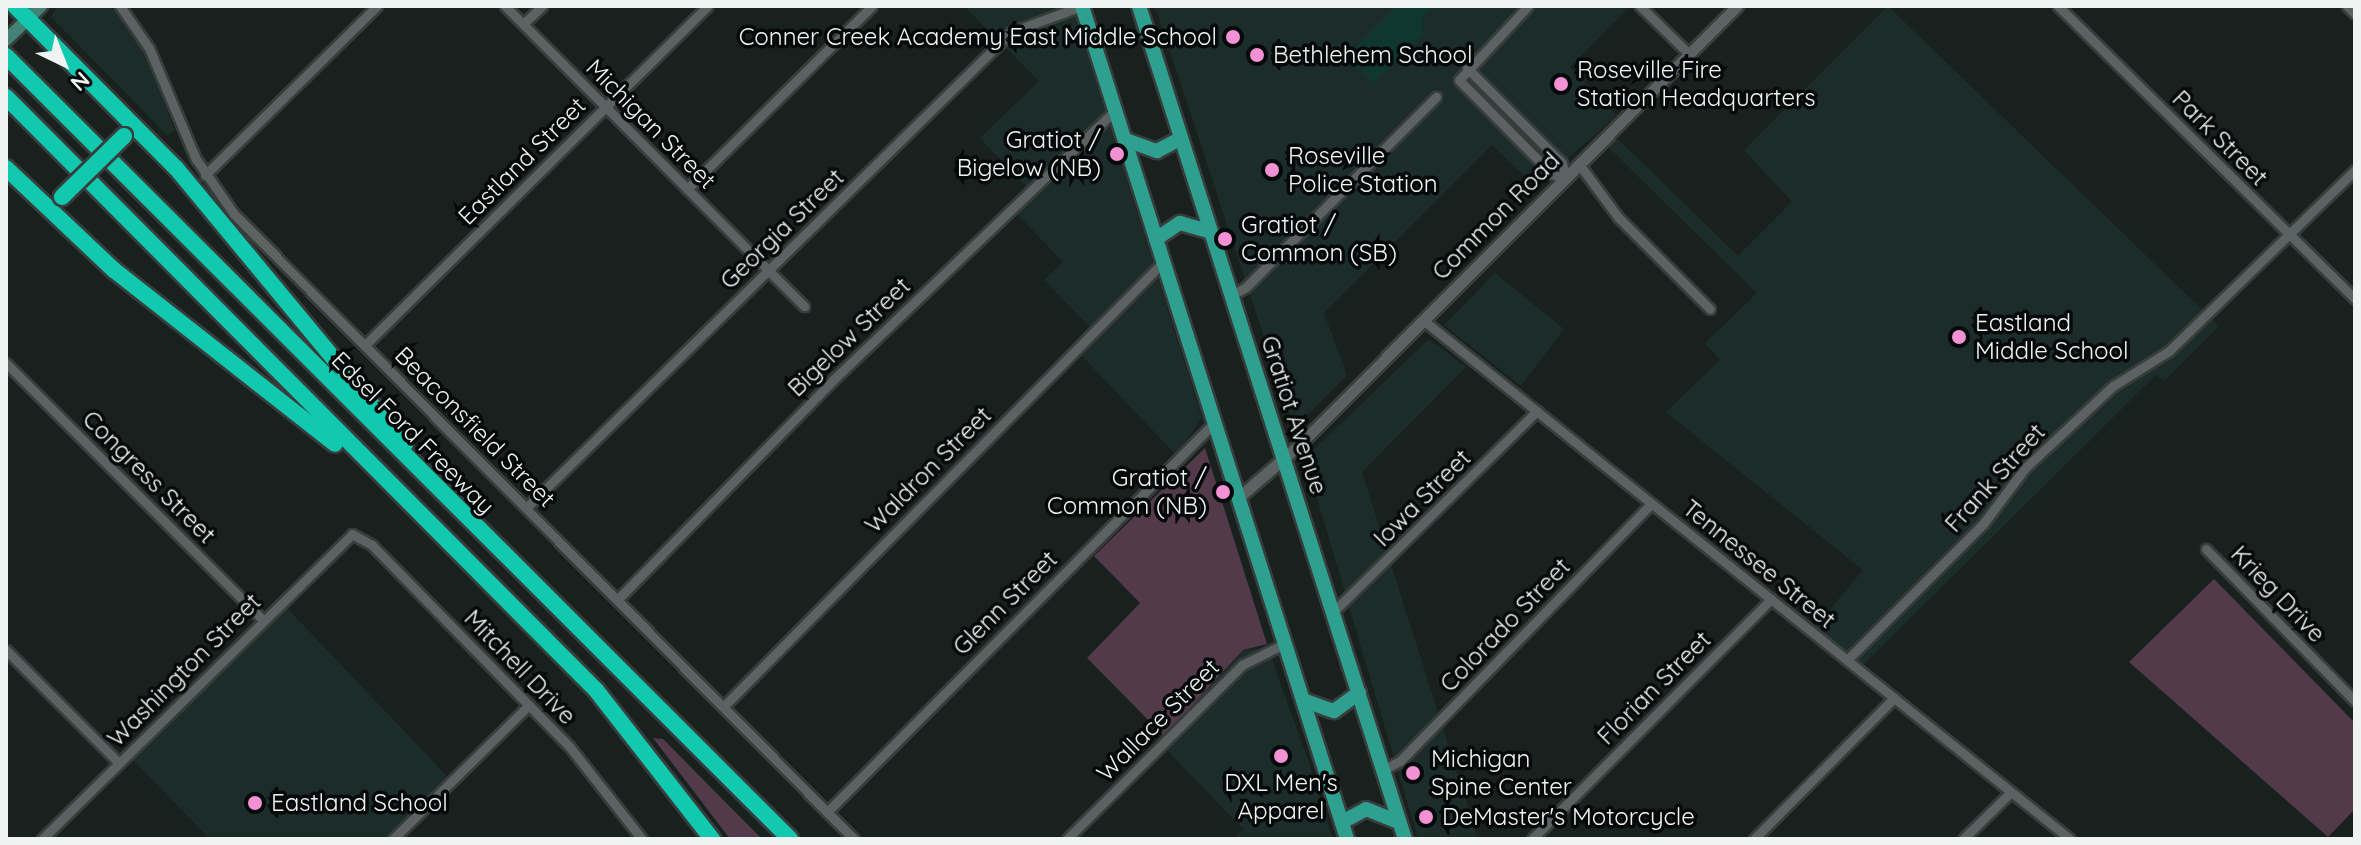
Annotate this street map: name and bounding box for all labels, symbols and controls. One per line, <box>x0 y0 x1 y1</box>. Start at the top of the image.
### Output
place label: Conner Creek Academy East Middle School <box>739 23 1217 51</box>
north arrow <box>24 24 104 104</box>
marker: Conner Creek Academy East Middle School <box>1224 28 1242 46</box>
place label: Bethlehem School <box>1273 41 1472 69</box>
marker: Bethlehem School <box>1248 46 1266 64</box>
street label: Michigan Street <box>580 53 722 195</box>
place label: Roseville Fire Station Headquarters <box>1577 56 1815 112</box>
text: N <box>65 66 96 97</box>
marker: Roseville Fire Station Headquarters <box>1552 75 1570 93</box>
street label: Park Street <box>2166 84 2274 192</box>
street label: Eastland Street <box>452 91 592 231</box>
place label: Gratiot / Bigelow (NB) <box>957 126 1101 182</box>
place label: Roseville Police Station <box>1288 142 1438 198</box>
marker: Gratiot / Bigelow (NB) <box>1108 145 1126 163</box>
street label: Common Road <box>1426 146 1566 286</box>
marker: Roseville Police Station <box>1263 161 1281 179</box>
street label: Georgia Street <box>714 163 850 295</box>
place label: Gratiot / Common (SB) <box>1241 211 1397 267</box>
marker: Gratiot / Common (SB) <box>1216 230 1234 248</box>
street label: Bigelow Street <box>782 271 916 403</box>
place label: Eastland Middle School <box>1975 309 2129 365</box>
marker: Eastland Middle School <box>1950 328 1968 346</box>
street label: Gratiot Avenue <box>1255 332 1333 498</box>
street label: Beaconsfield Street <box>389 341 561 513</box>
street label: Edsel Ford Freeway <box>326 346 500 520</box>
street label: Waldron Street <box>859 401 997 539</box>
street label: Congress Street <box>77 405 221 549</box>
street label: Frank Street <box>1939 418 2051 538</box>
street label: Iowa Street <box>1368 444 1476 552</box>
place label: Gratiot / Common (NB) <box>1047 464 1207 520</box>
marker: Gratiot / Common (NB) <box>1214 483 1232 501</box>
street label: Tennessee Street <box>1677 494 1841 634</box>
street label: Krieg Drive <box>2225 540 2331 648</box>
street label: Glenn Street <box>947 545 1063 661</box>
street label: Colorado Street <box>1434 552 1576 698</box>
street label: Washington Street <box>101 587 267 753</box>
street label: Mitchell Drive <box>458 604 582 730</box>
street label: Florian Street <box>1591 625 1717 751</box>
street label: Wallace Street <box>1091 653 1225 787</box>
place label: Michigan Spine Center <box>1431 745 1572 801</box>
marker: DXL Men's Apparel <box>1272 747 1290 765</box>
marker: Michigan Spine Center <box>1402 762 1424 784</box>
place label: DXL Men's Apparel <box>1224 769 1338 825</box>
place label: Eastland School <box>271 789 448 817</box>
marker: Eastland School <box>246 794 264 812</box>
place label: DeMaster's Motorcycle <box>1442 803 1695 831</box>
marker: DeMaster's Motorcycle <box>1417 808 1435 826</box>

